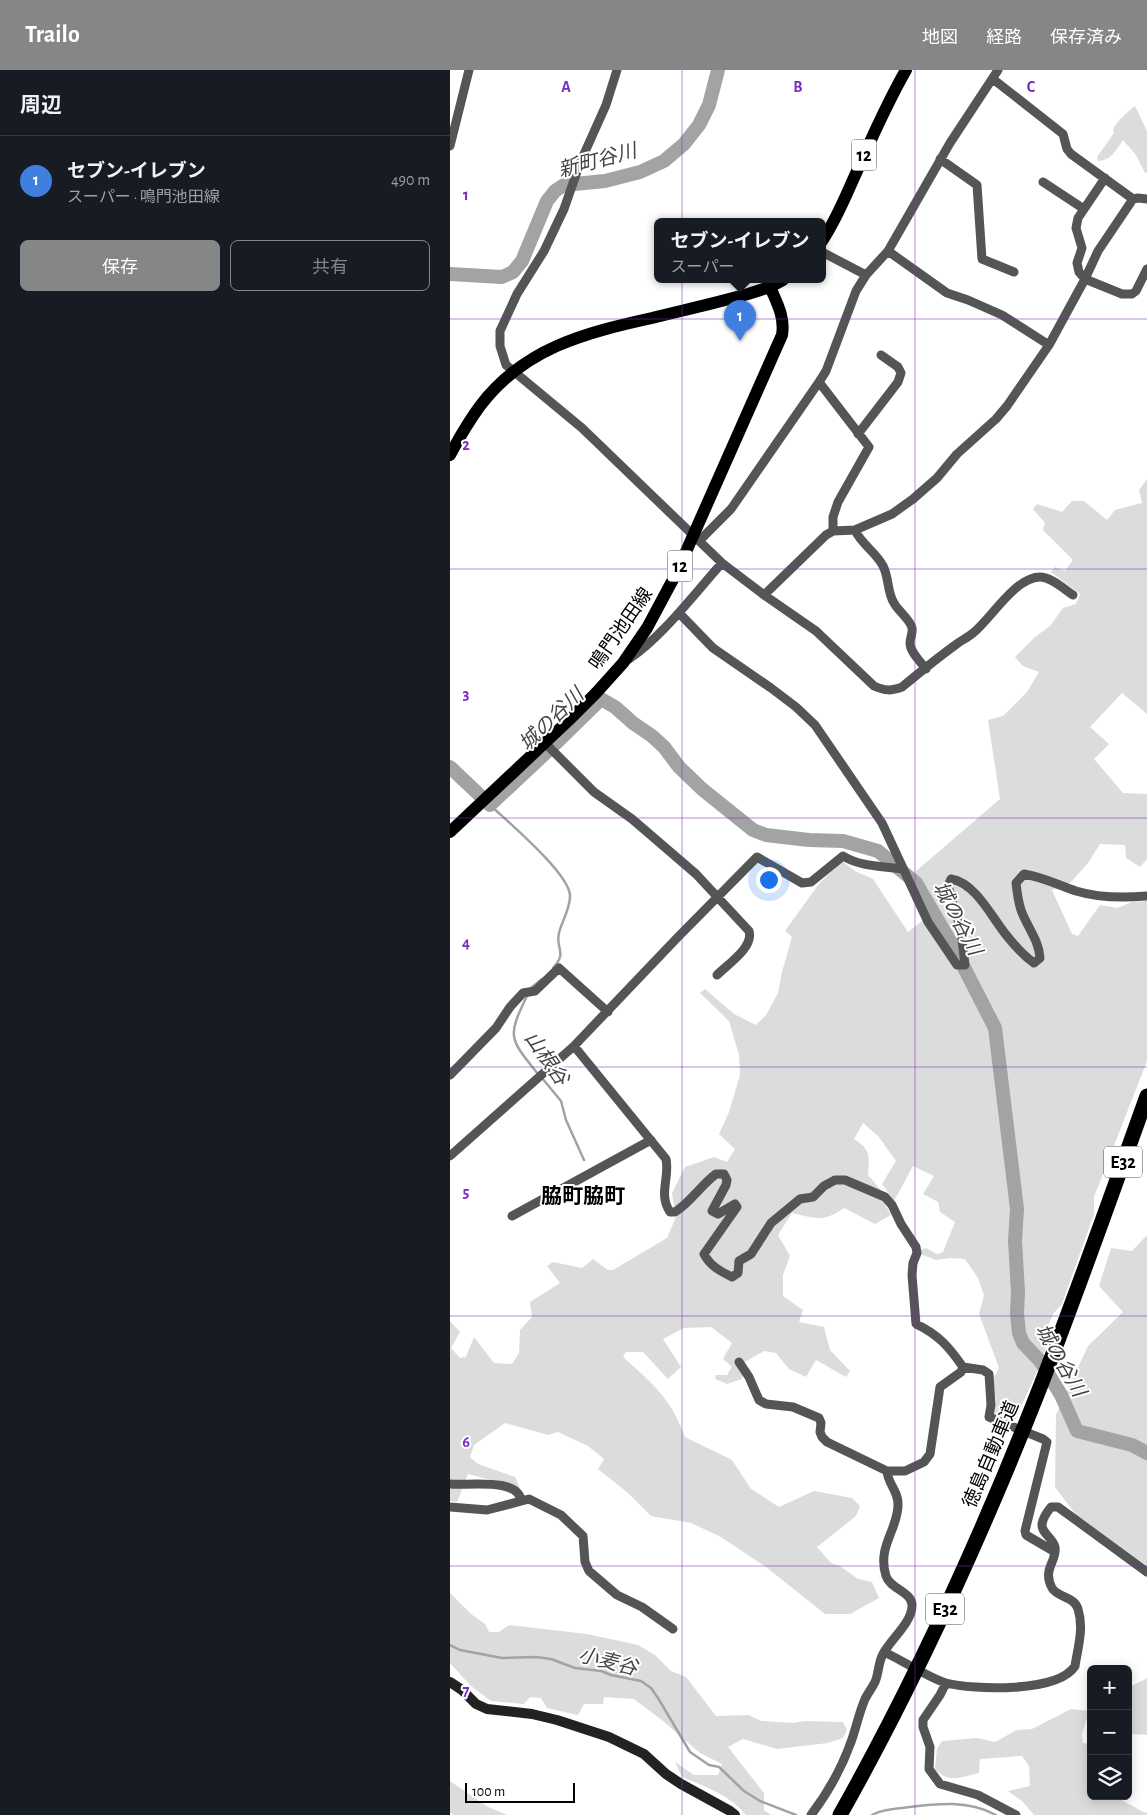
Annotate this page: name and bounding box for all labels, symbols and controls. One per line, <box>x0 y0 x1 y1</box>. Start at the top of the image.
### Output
text: Trailo <box>25 23 80 47</box>
text: 地図 <box>922 29 958 47</box>
text: 経路 <box>986 29 1022 47</box>
text: 保存済み <box>1050 29 1122 47</box>
text: A <box>561 79 571 95</box>
text: B <box>793 79 803 95</box>
text: C <box>1027 79 1036 95</box>
text: 周辺 <box>20 95 62 116</box>
water label: 新町谷川 <box>556 139 640 181</box>
road number: 12 <box>852 140 876 170</box>
text: セブン-イレブン <box>67 162 206 181</box>
text: 1 <box>33 172 39 188</box>
text: 490 m <box>391 172 430 188</box>
text: 1 <box>463 187 469 203</box>
text: スーパー · 鳴門池田線 <box>67 189 220 205</box>
popup <box>654 218 826 283</box>
text: セブン-イレブン <box>671 232 809 251</box>
button: 保存 <box>20 240 220 291</box>
button: 共有 <box>230 240 430 291</box>
text: スーパー <box>671 259 734 275</box>
pin: 1 <box>724 300 756 341</box>
text: 2 <box>462 437 470 453</box>
road number: 12 <box>668 551 692 582</box>
street label: 鳴門池田線 <box>585 584 656 673</box>
water label: 城の谷川 <box>515 683 589 755</box>
text: 3 <box>463 686 470 702</box>
your location <box>756 867 782 893</box>
water label: 城の谷川 <box>930 878 987 960</box>
text: 4 <box>462 935 470 951</box>
water label: 山根谷 <box>521 1028 574 1091</box>
road number: E32 <box>1104 1146 1142 1178</box>
text: 5 <box>463 1184 470 1200</box>
district label: 脇町脇町 <box>541 1185 625 1207</box>
water label: 城の谷川 <box>1031 1320 1091 1402</box>
street label: 徳島自動車道 <box>959 1398 1022 1511</box>
text: 6 <box>462 1434 470 1450</box>
road number: E32 <box>926 1594 964 1625</box>
water label: 小麦谷 <box>576 1644 641 1679</box>
map controls <box>1087 1665 1132 1800</box>
button: + <box>1087 1665 1132 1710</box>
text: 7 <box>463 1683 470 1699</box>
button: − <box>1087 1710 1132 1755</box>
button: layers <box>1087 1755 1132 1800</box>
scale bar <box>465 1780 575 1803</box>
text: 100 m <box>472 1785 505 1799</box>

